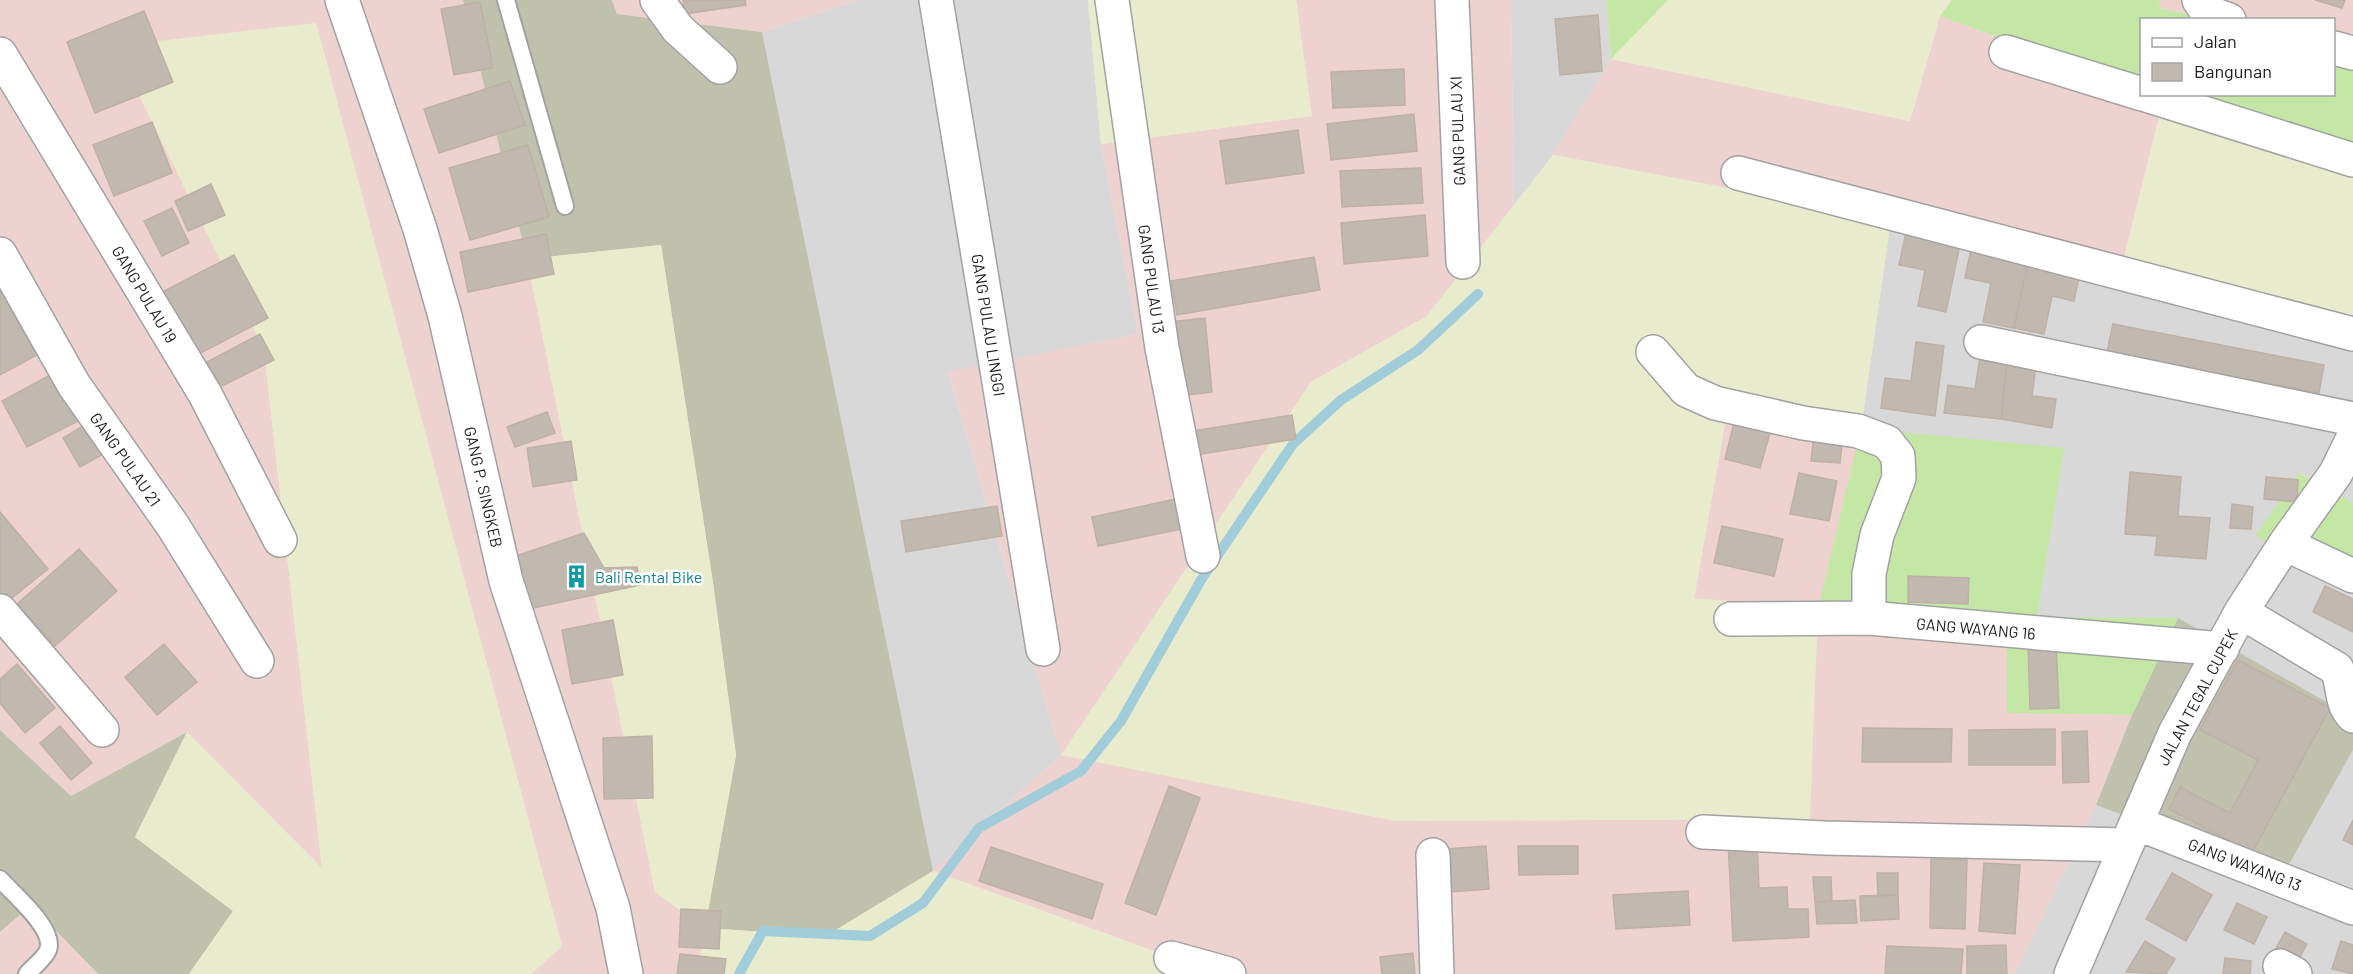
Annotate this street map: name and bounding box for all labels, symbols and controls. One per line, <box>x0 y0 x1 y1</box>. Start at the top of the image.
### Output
legend <box>2140 18 2335 96</box>
text: Jalan <box>2194 30 2237 52</box>
text: Bangunan <box>2194 60 2272 82</box>
street label: GANG PULAU XI <box>1446 76 1468 186</box>
street label: GANG PULAU 13 <box>1135 223 1169 335</box>
street label: GANG PULAU 19 <box>109 242 181 346</box>
street label: GANG PULAU LINGGI <box>968 252 1010 398</box>
street label: GANG PULAU 21 <box>87 408 165 510</box>
street label: GANG P. SINGKEB <box>461 425 507 549</box>
building icon: Bali Rental Bike <box>564 563 590 589</box>
place label: Bali Rental Bike <box>595 567 702 586</box>
street label: GANG WAYANG 16 <box>1916 613 2036 643</box>
street label: JALAN TEGAL CUPEK <box>2153 625 2241 769</box>
street label: GANG WAYANG 13 <box>2186 834 2304 894</box>

